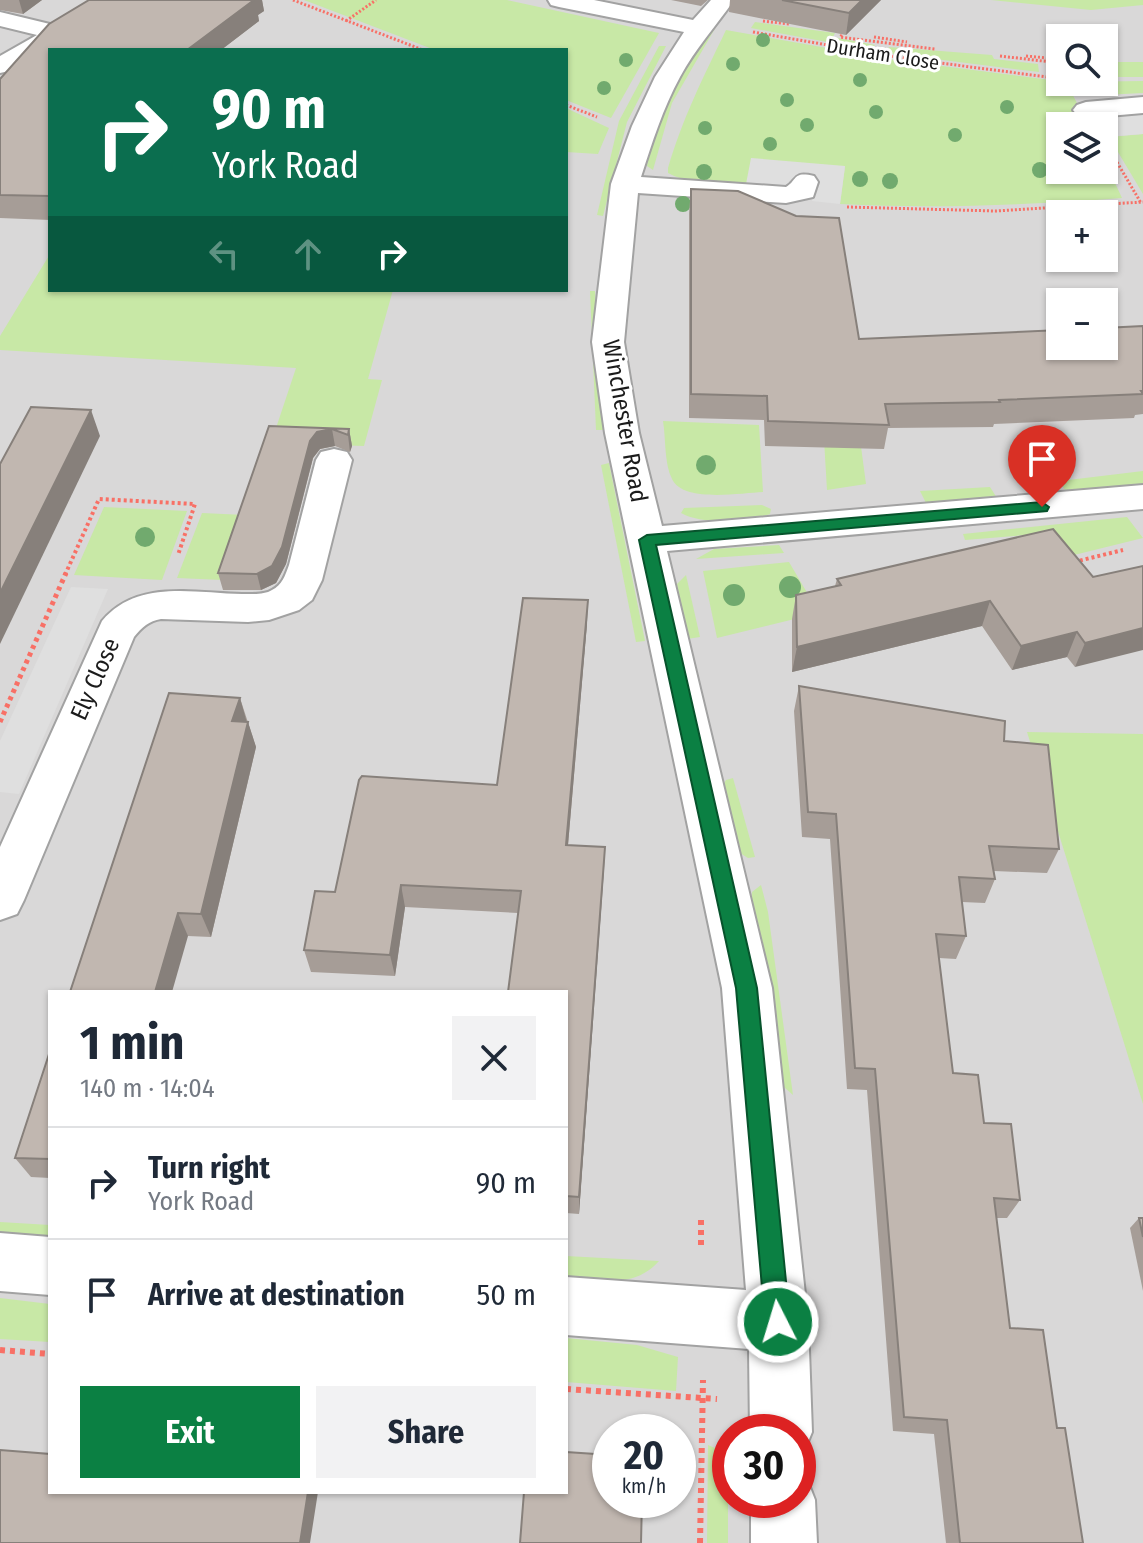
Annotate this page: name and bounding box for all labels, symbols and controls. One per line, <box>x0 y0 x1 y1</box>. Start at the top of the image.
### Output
map controls <box>1046 24 1118 360</box>
button: search <box>1046 24 1118 96</box>
street label: Durham Close <box>825 33 941 75</box>
text: 90 m <box>212 76 326 143</box>
icon: right <box>80 80 184 184</box>
button: layers <box>1046 112 1118 184</box>
text: York Road <box>212 144 359 188</box>
button: + <box>1046 200 1118 272</box>
icon: left <box>202 232 246 276</box>
icon: ahead <box>286 232 330 276</box>
icon: right <box>370 232 414 276</box>
button: − <box>1046 288 1118 360</box>
street label: Winchester Road <box>597 337 653 505</box>
pin <box>1008 425 1076 507</box>
icon: arrive <box>1020 437 1064 481</box>
street label: Ely Close <box>65 634 125 724</box>
text: 1 min <box>80 1014 185 1072</box>
button: close <box>452 1016 536 1100</box>
text: 140 m · 14:04 <box>80 1073 214 1104</box>
text: Turn right <box>148 1150 270 1186</box>
icon: right <box>80 1161 124 1205</box>
text: 90 m <box>476 1165 536 1201</box>
text: York Road <box>148 1186 254 1217</box>
icon: arrive <box>80 1273 124 1317</box>
text: Arrive at destination <box>148 1277 405 1313</box>
text: 50 m <box>476 1277 536 1313</box>
position arrow <box>736 1280 820 1364</box>
button: Exit <box>80 1386 300 1478</box>
button: Share <box>316 1386 536 1478</box>
speed limit sign: 30 <box>712 1414 816 1518</box>
text: 20 <box>624 1432 664 1480</box>
text: km/h <box>622 1474 666 1498</box>

